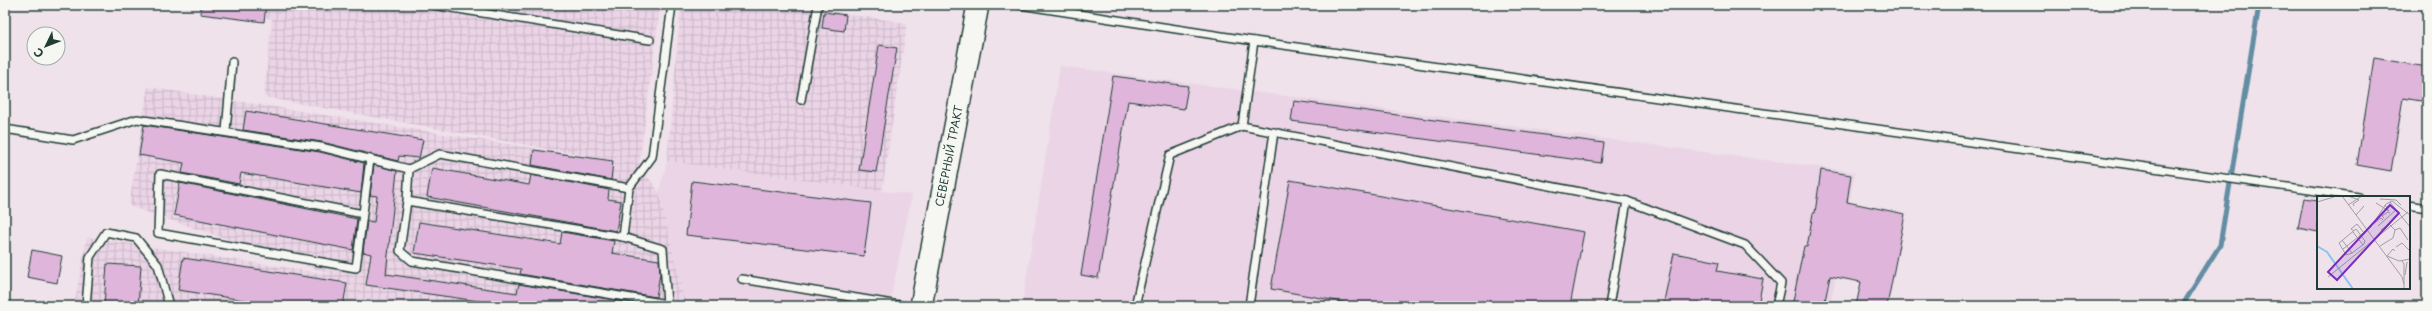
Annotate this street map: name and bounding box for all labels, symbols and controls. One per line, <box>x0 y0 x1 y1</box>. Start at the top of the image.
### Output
north arrow <box>26 26 66 66</box>
text: С <box>29 44 47 62</box>
street label: СЕВЕРНЫЙ ТРАКТ <box>930 103 967 208</box>
inset map <box>2317 196 2410 289</box>

